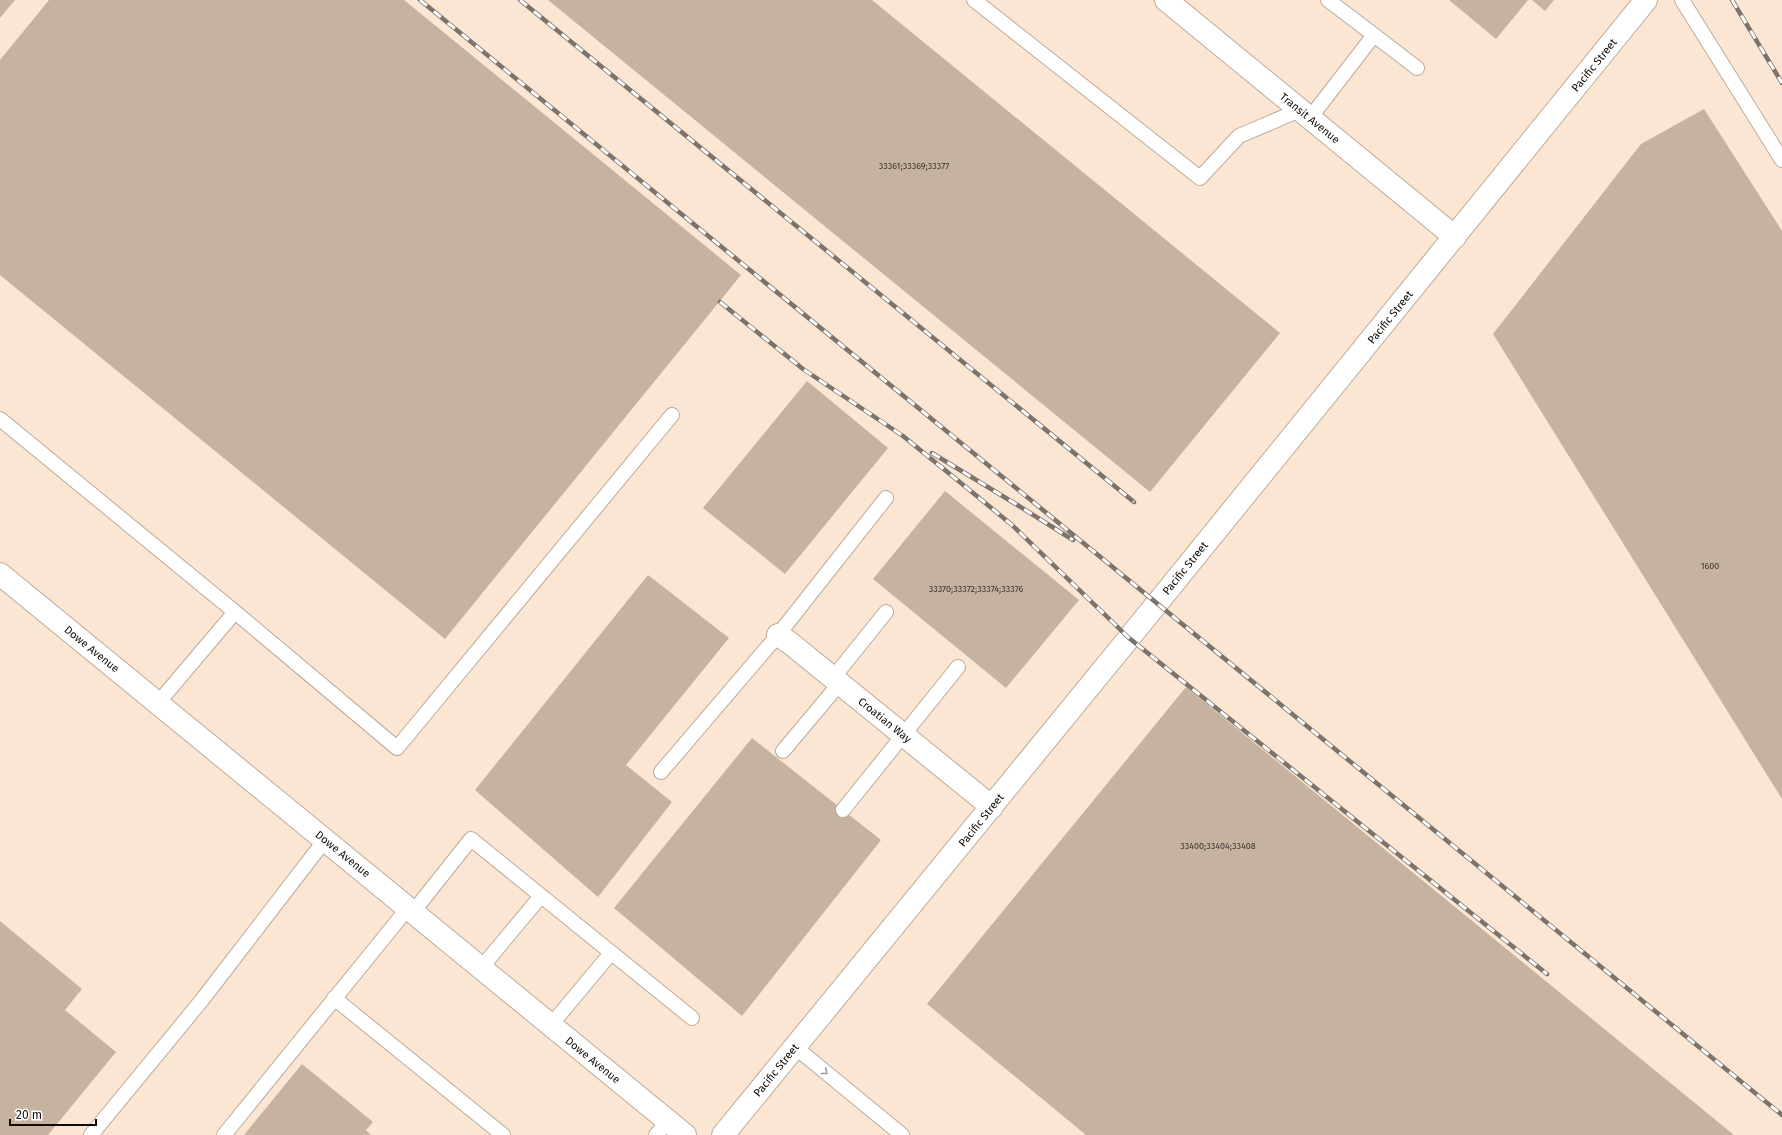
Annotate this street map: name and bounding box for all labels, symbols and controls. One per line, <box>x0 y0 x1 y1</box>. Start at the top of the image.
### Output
street label: Pacific Street <box>1569 36 1620 94</box>
street label: Transit Avenue <box>1277 90 1342 147</box>
house number: 33361;33369;33377 <box>879 161 949 171</box>
street label: Pacific Street <box>1365 288 1416 346</box>
street label: Pacific Street <box>1160 539 1211 597</box>
house number: 1600 <box>1701 561 1719 571</box>
house number: 33370;33372;33374;33376 <box>929 584 1024 594</box>
street label: Dowe Avenue <box>62 623 122 675</box>
street label: Croatian Way <box>855 695 914 746</box>
street label: Pacific Street <box>956 791 1007 849</box>
street label: Dowe Avenue <box>313 828 373 880</box>
house number: 33400;33404;33408 <box>1180 841 1256 851</box>
street label: Dowe Avenue <box>563 1034 623 1086</box>
street label: Pacific Street <box>751 1041 802 1099</box>
one-way arrow <box>820 1067 827 1074</box>
scale bar <box>10 1101 96 1127</box>
text: 20 m <box>16 1108 42 1122</box>

